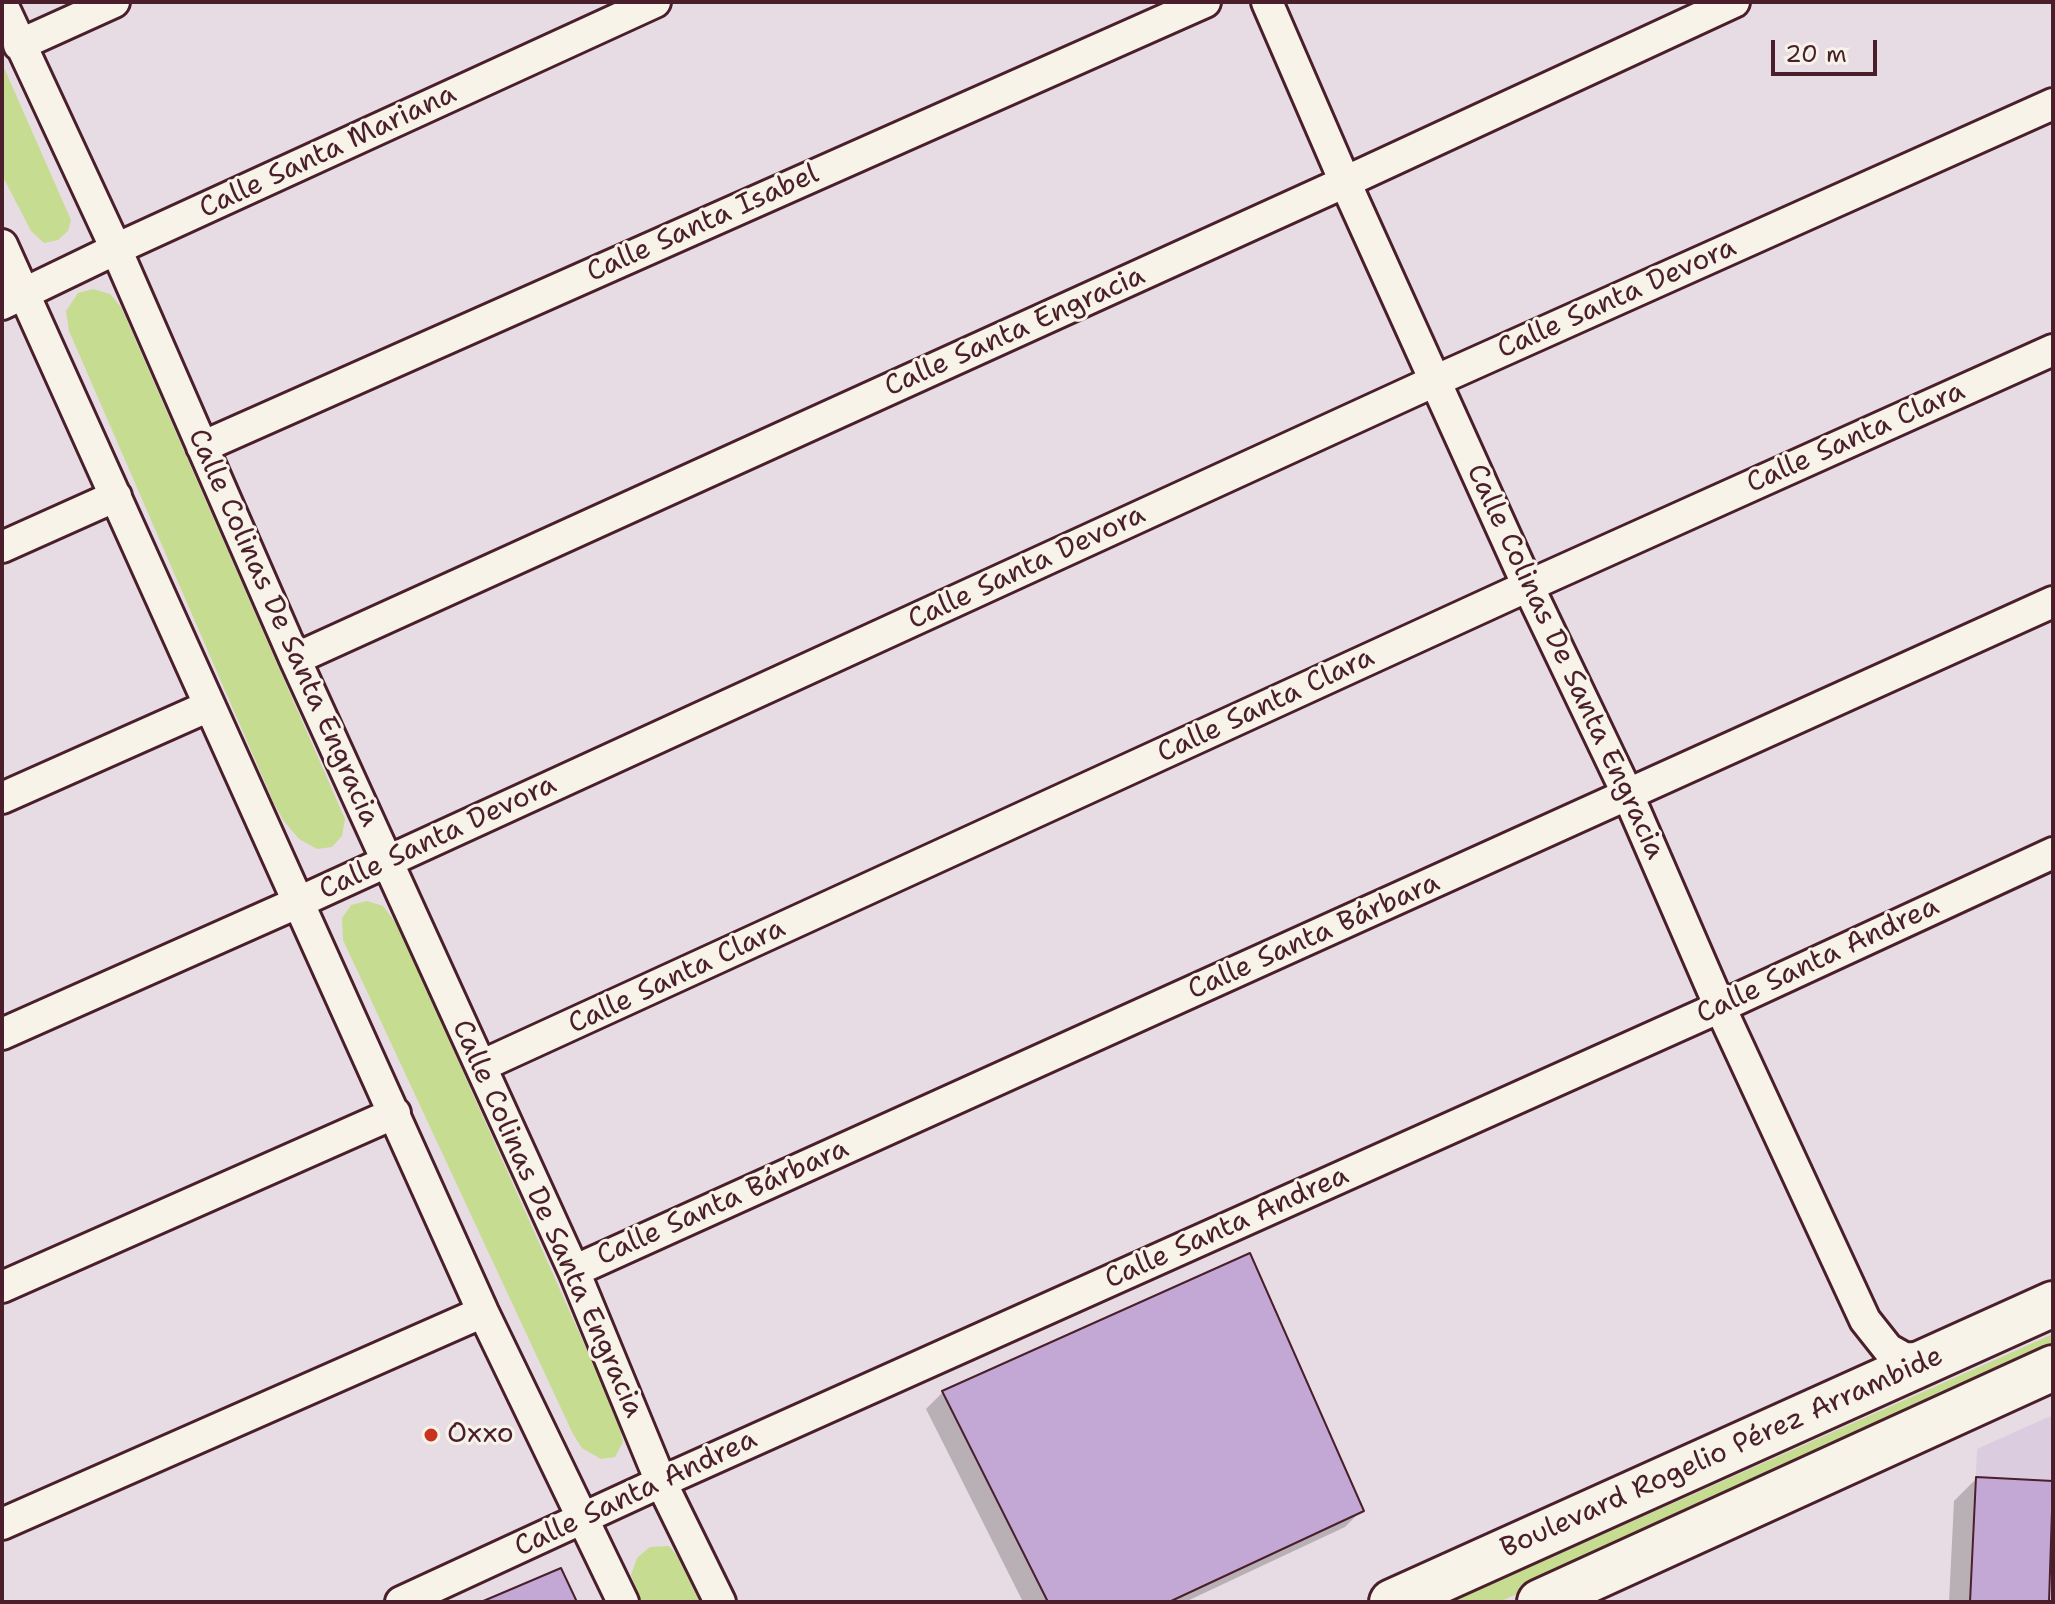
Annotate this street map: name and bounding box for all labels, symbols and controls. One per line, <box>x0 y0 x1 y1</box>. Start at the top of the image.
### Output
scale bar <box>1775 24 1881 74</box>
text: 20 m <box>1785 38 1847 70</box>
street label: Calle Santa Mariana <box>194 78 462 226</box>
street label: Calle Santa Isabel <box>582 158 824 290</box>
street label: Calle Santa Devora <box>1492 231 1742 367</box>
street label: Calle Santa Engracia <box>880 259 1150 405</box>
street label: Calle Santa Clara <box>1742 375 1970 501</box>
street label: Calle Colinas De Santa Engracia <box>180 424 386 832</box>
street label: Calle Colinas De Santa Engracia <box>1459 459 1671 865</box>
street label: Calle Santa Devora <box>903 498 1151 638</box>
street label: Calle Santa Clara <box>1152 641 1380 771</box>
street label: Calle Santa Devora <box>314 768 562 908</box>
street label: Calle Santa Bárbara <box>1183 866 1445 1008</box>
street label: Calle Santa Andrea <box>1692 890 1944 1032</box>
street label: Calle Santa Clara <box>563 912 791 1042</box>
street label: Calle Colinas De Santa Engracia <box>444 1015 650 1423</box>
street label: Calle Santa Bárbara <box>592 1132 854 1274</box>
street label: Calle Santa Andrea <box>1100 1159 1354 1297</box>
street label: Boulevard Rogelio Pérez Arrambide <box>1496 1340 1948 1566</box>
place label: Oxxo <box>447 1418 514 1452</box>
street label: Calle Santa Andrea <box>510 1423 762 1565</box>
marker: Oxxo <box>422 1426 440 1444</box>

